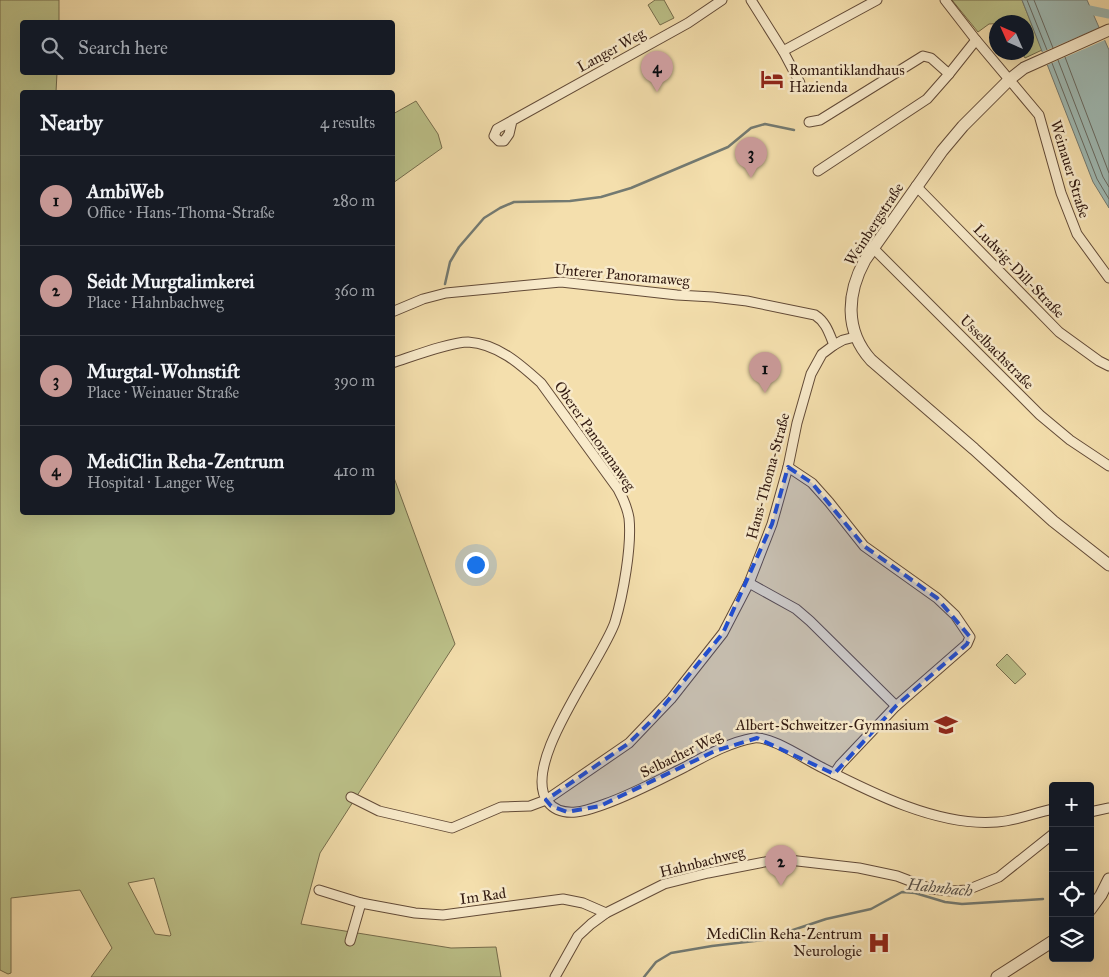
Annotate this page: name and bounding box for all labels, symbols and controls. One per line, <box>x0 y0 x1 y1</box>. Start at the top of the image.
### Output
north arrow <box>989 15 1034 60</box>
search box <box>20 20 395 75</box>
street label: Langer Weg <box>574 24 649 76</box>
icon: search <box>38 34 66 62</box>
text: Search here <box>78 36 168 59</box>
pin: 4 <box>641 51 673 92</box>
place label: Romantiklandhaus Hazienda <box>789 61 905 96</box>
hotel icon: Romantiklandhaus Hazienda <box>759 66 785 92</box>
text: Nearby <box>40 110 103 136</box>
text: 4 results <box>320 113 375 132</box>
street label: Weinauer Straße <box>1047 118 1093 220</box>
pin: 3 <box>735 137 767 178</box>
street label: Weinbergstraße <box>841 179 907 269</box>
text: AmbiWeb <box>87 180 164 203</box>
text: 1 <box>53 191 59 210</box>
text: 280 m <box>332 191 375 210</box>
text: Office · Hans-Thoma-Straße <box>87 203 275 222</box>
street label: Ludwig-Dill-Straße <box>970 220 1068 322</box>
street label: Unterer Panoramaweg <box>554 260 691 290</box>
text: Seidt Murgtalimkerei <box>87 270 255 293</box>
text: 2 <box>52 281 60 300</box>
text: 360 m <box>334 281 375 300</box>
text: Place · Hahnbachweg <box>87 293 224 312</box>
street label: Usselbachstraße <box>956 311 1038 393</box>
pin: 1 <box>749 352 781 393</box>
text: Murgtal-Wohnstift <box>87 360 240 383</box>
text: 3 <box>53 371 59 390</box>
text: 390 m <box>334 371 375 390</box>
street label: Oberer Panoramaweg <box>550 378 640 495</box>
text: Place · Weinauer Straße <box>87 383 239 402</box>
street label: Hans-Thoma-Straße <box>742 411 794 541</box>
text: MediClin Reha-Zentrum <box>87 450 284 473</box>
text: 4 <box>52 461 60 480</box>
text: 410 m <box>334 461 375 480</box>
text: Hospital · Langer Weg <box>87 473 234 492</box>
your location <box>463 552 489 578</box>
school or university icon: Albert-Schweitzer-Gymnasium <box>933 712 959 738</box>
place label: Albert-Schweitzer-Gymnasium <box>735 716 929 734</box>
street label: Selbacher Weg <box>637 726 726 782</box>
map controls <box>1049 782 1094 962</box>
button: + <box>1049 782 1094 827</box>
button: − <box>1049 827 1094 872</box>
street label: Hahnbachweg <box>658 843 747 881</box>
pin: 2 <box>765 845 797 886</box>
button: locate <box>1049 872 1094 917</box>
water label: Hahnbach <box>905 875 974 900</box>
street label: Im Rad <box>459 884 508 908</box>
button: layers <box>1049 917 1094 962</box>
place label: MediClin Reha-Zentrum Neurologie <box>706 925 862 960</box>
hospital icon: MediClin Reha-Zentrum Neurologie <box>866 930 892 956</box>

